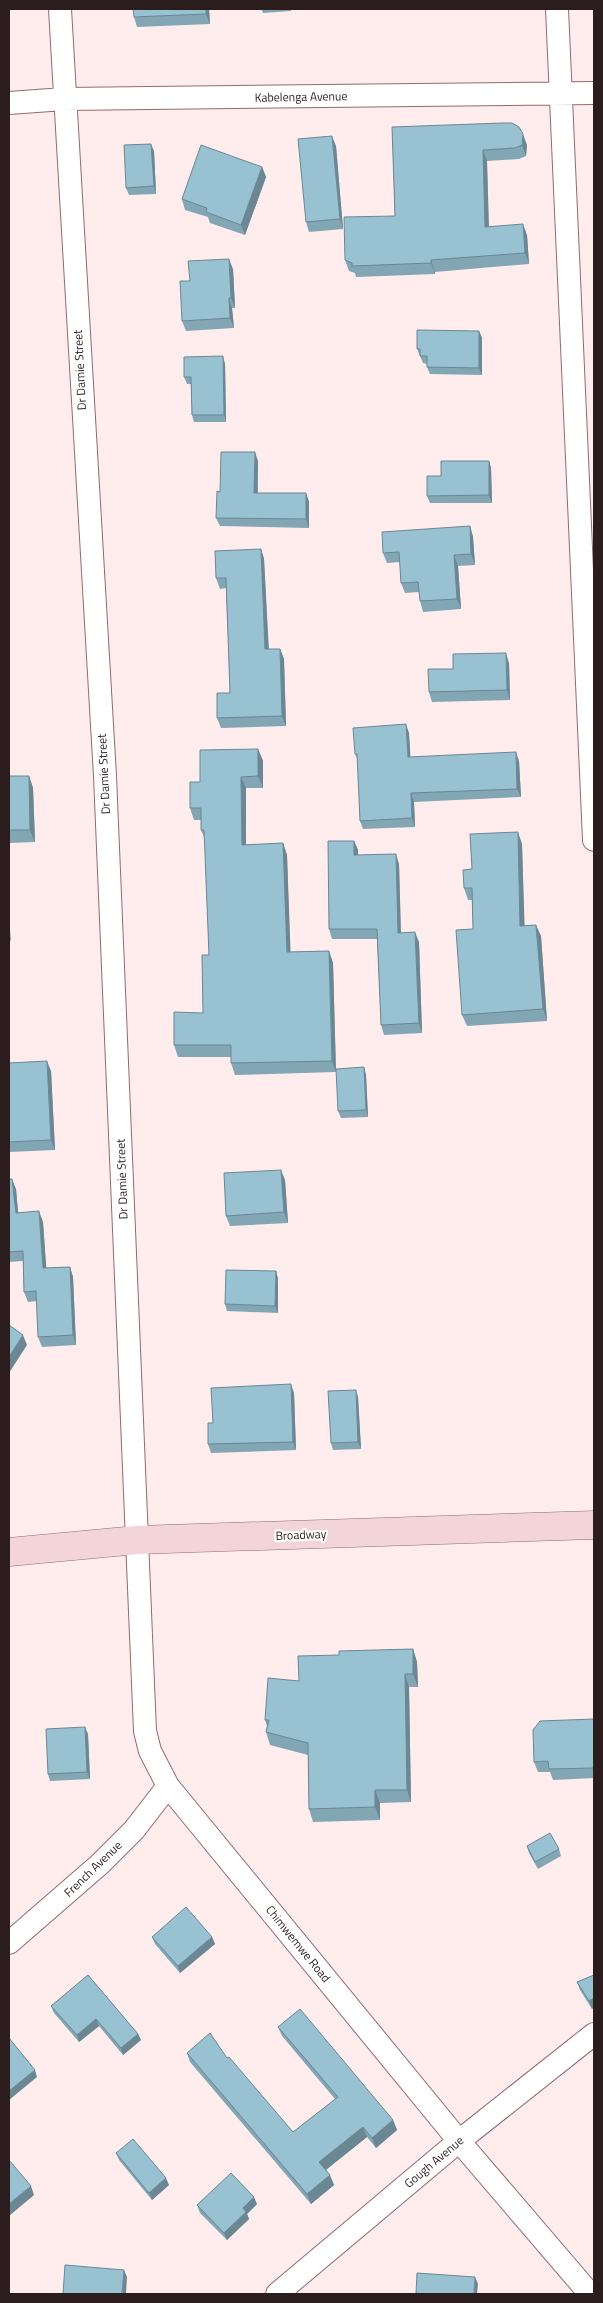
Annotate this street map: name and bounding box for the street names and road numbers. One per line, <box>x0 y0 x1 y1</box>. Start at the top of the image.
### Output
street label: Kabelenga Avenue <box>254 86 348 107</box>
street label: Dr Damie Street <box>68 329 91 411</box>
street label: Dr Damie Street <box>92 733 115 815</box>
street label: Dr Damie Street <box>111 1138 132 1220</box>
street label: Broadway <box>275 1524 327 1545</box>
street label: French Avenue <box>59 1836 126 1901</box>
street label: Chimwemwe Road <box>261 1901 335 1986</box>
street label: Gough Avenue <box>400 2131 468 2192</box>

